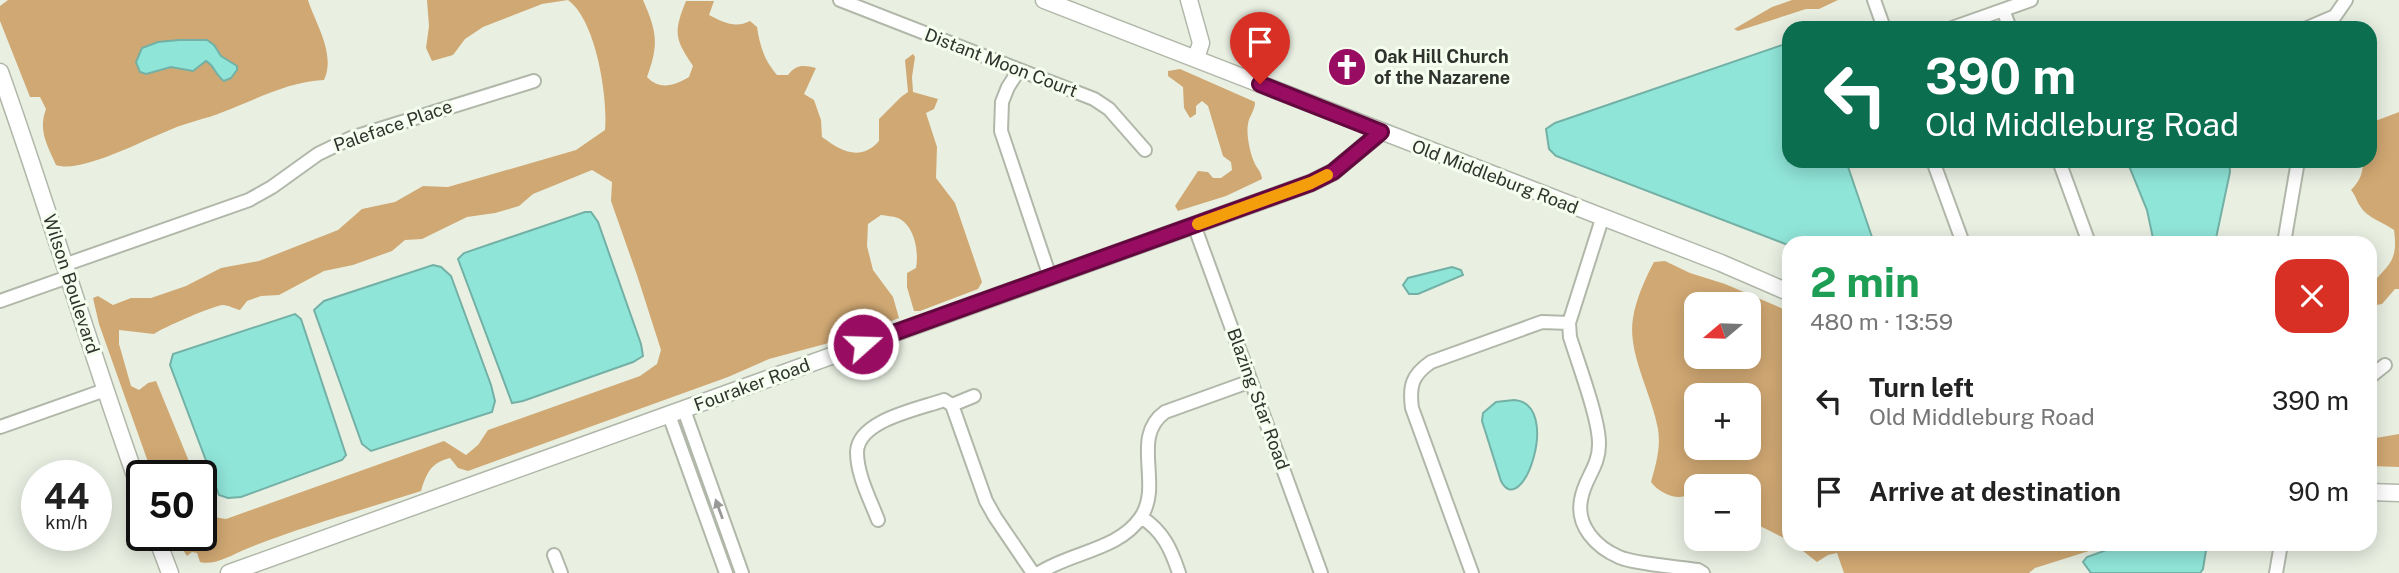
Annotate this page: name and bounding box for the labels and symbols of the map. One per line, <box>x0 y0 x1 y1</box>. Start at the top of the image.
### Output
pin <box>1230 12.0 1290 84</box>
street label: Distant Moon Court <box>922 24 1081 101</box>
church icon: Oak Hill Church of the Nazarene <box>1326 46 1368 88</box>
place label: Oak Hill Church of the Nazarene <box>1374 46 1510 88</box>
street label: Paleface Place <box>331 95 455 156</box>
street label: Old Middleburg Road <box>1409 135 1581 218</box>
street label: Wilson Boulevard <box>39 212 104 356</box>
north arrow <box>1684 292 1760 369</box>
position arrow <box>826 307 900 381</box>
street label: Blazing Star Road <box>1223 325 1294 473</box>
street label: Fouraker Road <box>691 354 813 415</box>
speed limit sign: 50 <box>126 460 217 551</box>
one-way arrow <box>713 498 724 519</box>

